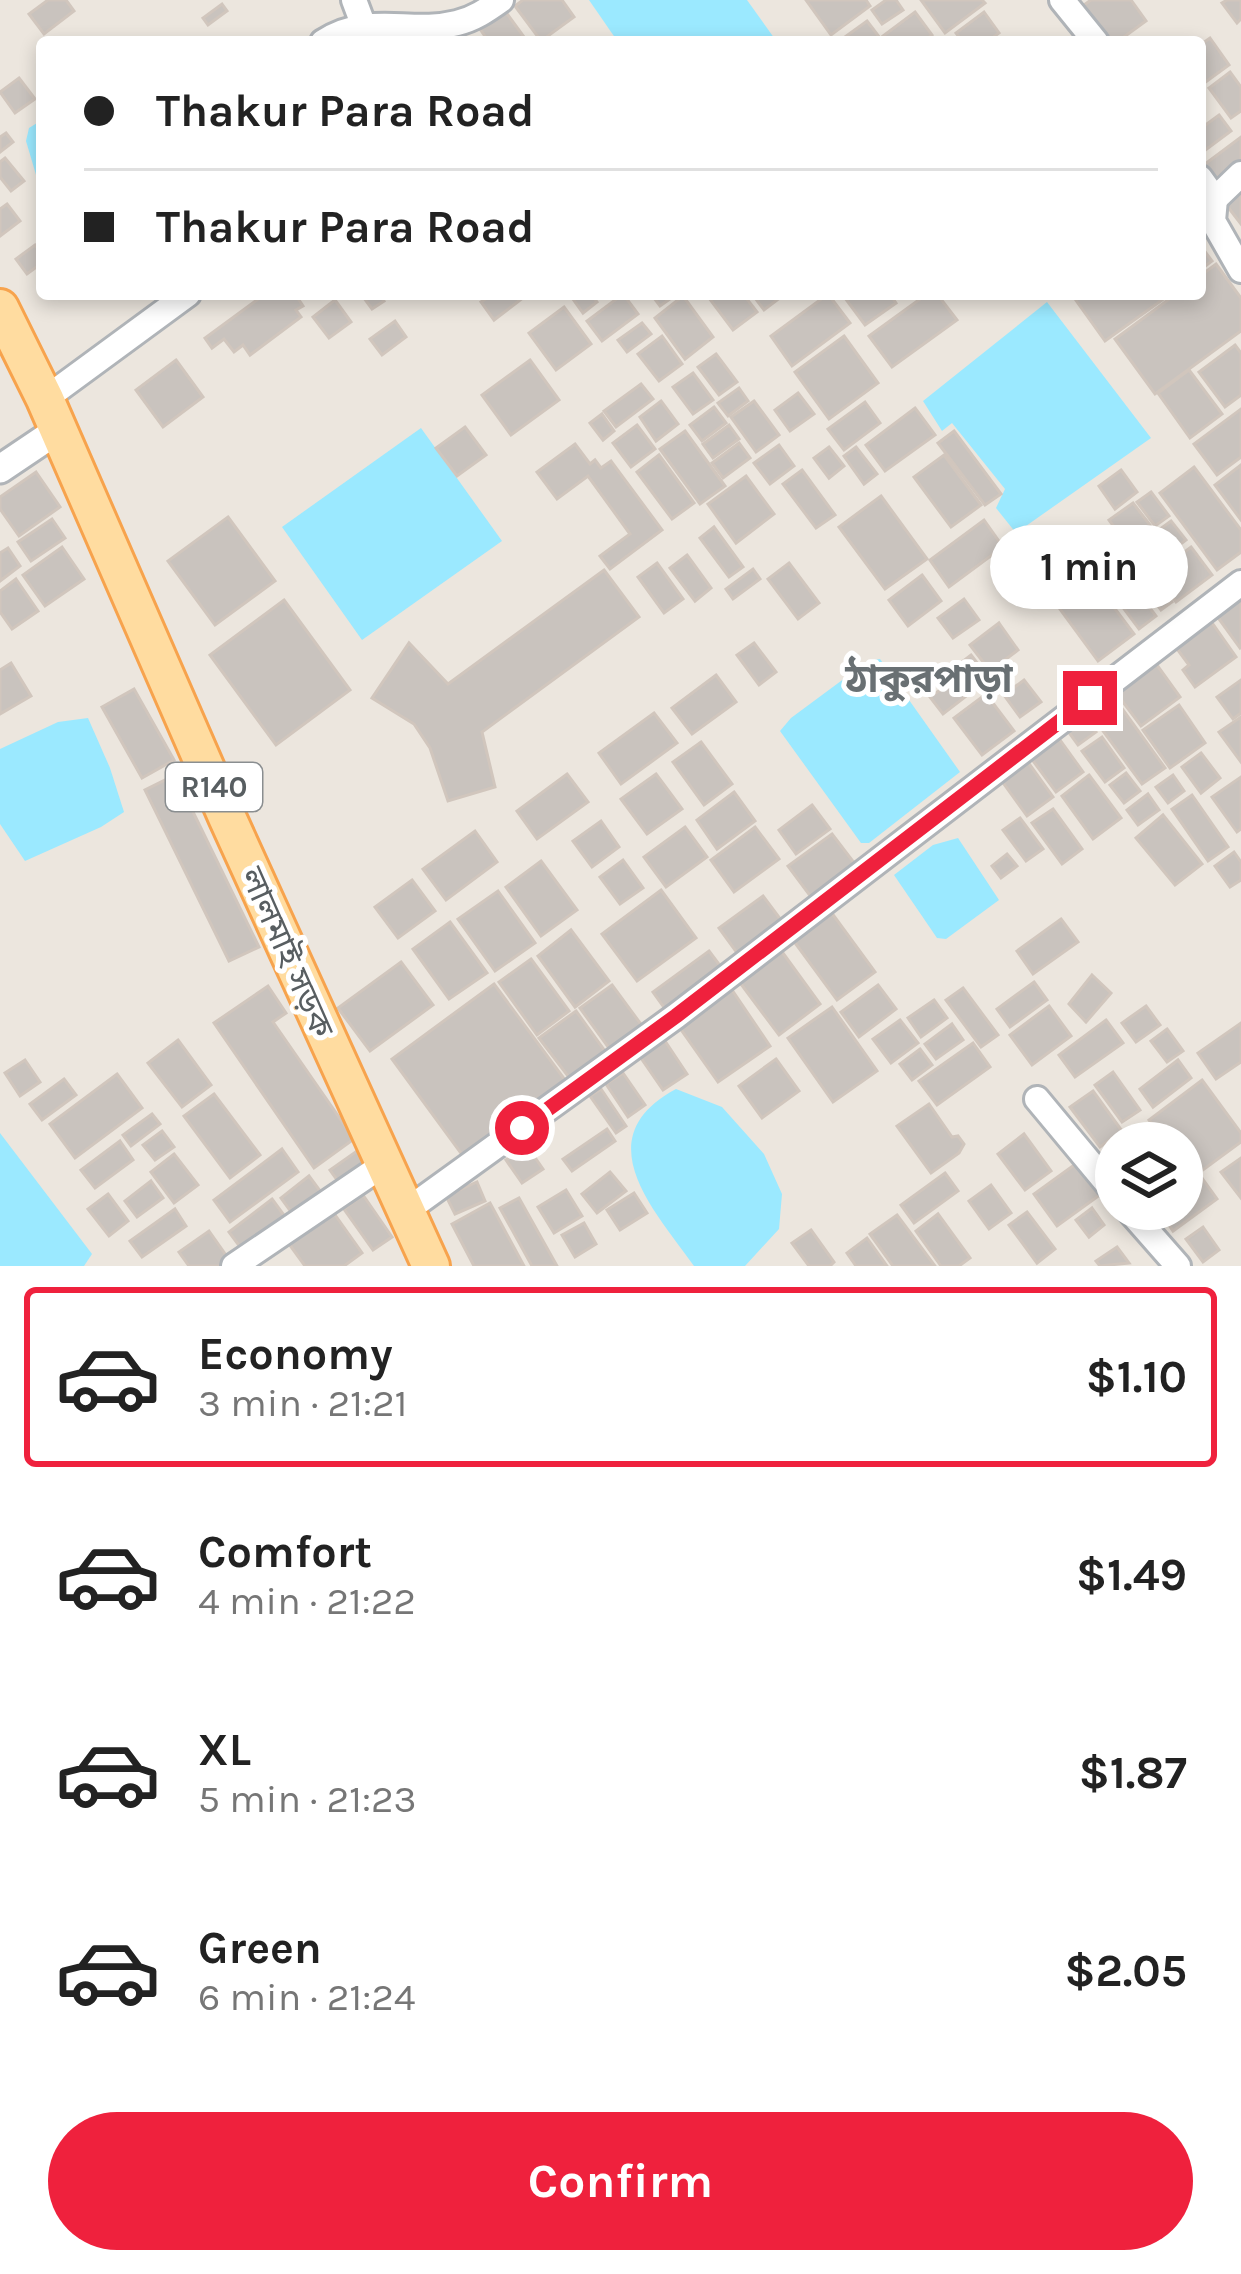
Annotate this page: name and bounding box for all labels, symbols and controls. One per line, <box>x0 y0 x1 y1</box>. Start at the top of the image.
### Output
text: Thakur Para Road <box>156 85 534 137</box>
text: Thakur Para Road <box>156 201 534 253</box>
callout: 1 min <box>991 524 1189 608</box>
text: 1 min <box>1040 544 1138 590</box>
district label: ঠাকুরপাড়া <box>844 655 1014 702</box>
route end <box>1063 671 1117 725</box>
road number: R140 <box>166 763 262 811</box>
street label: লালমাই সড়ক <box>232 860 343 1044</box>
route start <box>495 1101 549 1155</box>
map controls <box>1095 1122 1203 1230</box>
button: layers <box>1095 1122 1203 1230</box>
icon: car <box>54 1323 162 1431</box>
text: Economy <box>198 1328 393 1380</box>
text: $1.10 <box>1086 1351 1187 1403</box>
text: 3 min · 21:21 <box>198 1380 407 1426</box>
icon: car <box>54 1521 162 1629</box>
text: Comfort <box>198 1526 372 1578</box>
text: $1.49 <box>1076 1549 1187 1601</box>
text: 4 min · 21:22 <box>198 1578 416 1624</box>
icon: car <box>54 1719 162 1827</box>
text: XL <box>198 1724 251 1776</box>
text: $1.87 <box>1079 1747 1187 1799</box>
text: 5 min · 21:23 <box>198 1776 417 1822</box>
icon: car <box>54 1917 162 2025</box>
text: Green <box>198 1922 322 1974</box>
text: $2.05 <box>1064 1945 1187 1997</box>
text: 6 min · 21:24 <box>198 1974 416 2020</box>
button: Confirm <box>48 2112 1193 2250</box>

